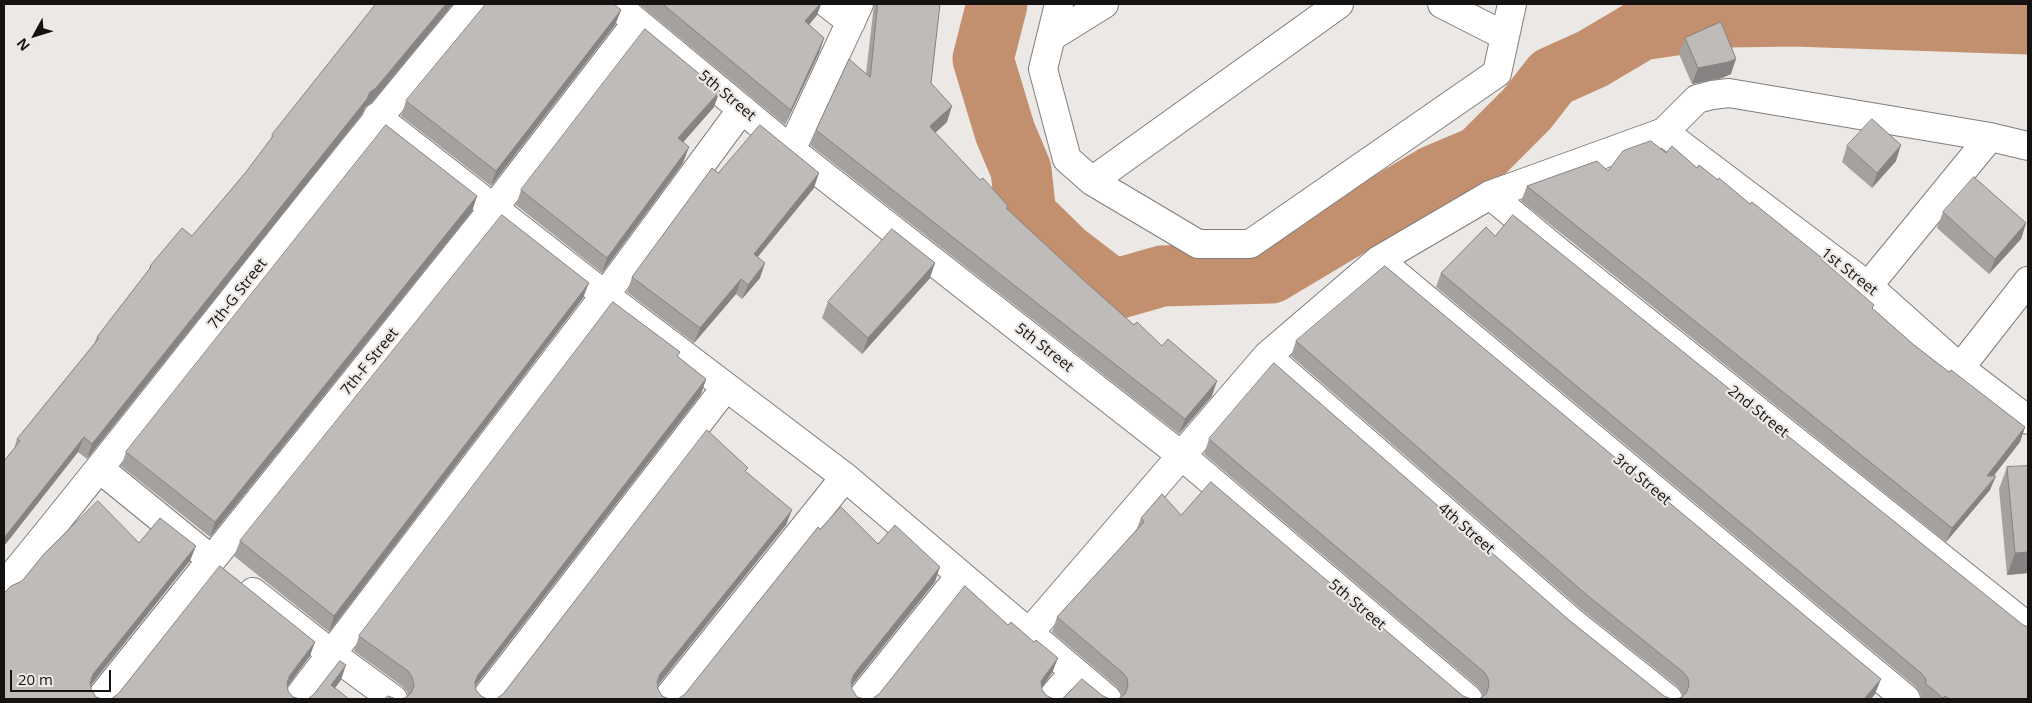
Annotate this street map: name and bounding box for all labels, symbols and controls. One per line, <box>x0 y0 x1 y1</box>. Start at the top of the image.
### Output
north arrow <box>10 10 60 60</box>
text: N <box>12 34 34 55</box>
street label: 5th Street <box>695 67 759 125</box>
street label: 1st Street <box>1817 244 1881 300</box>
street label: 7th-G Street <box>205 255 271 333</box>
street label: 5th Street <box>1011 320 1077 376</box>
street label: 7th-F Street <box>337 325 403 399</box>
street label: 2nd Street <box>1724 382 1792 442</box>
street label: 3rd Street <box>1610 451 1674 509</box>
street label: 4th Street <box>1434 500 1498 558</box>
street label: 5th Street <box>1325 576 1389 634</box>
scale bar <box>12 660 114 692</box>
text: 20 m <box>18 669 53 689</box>

